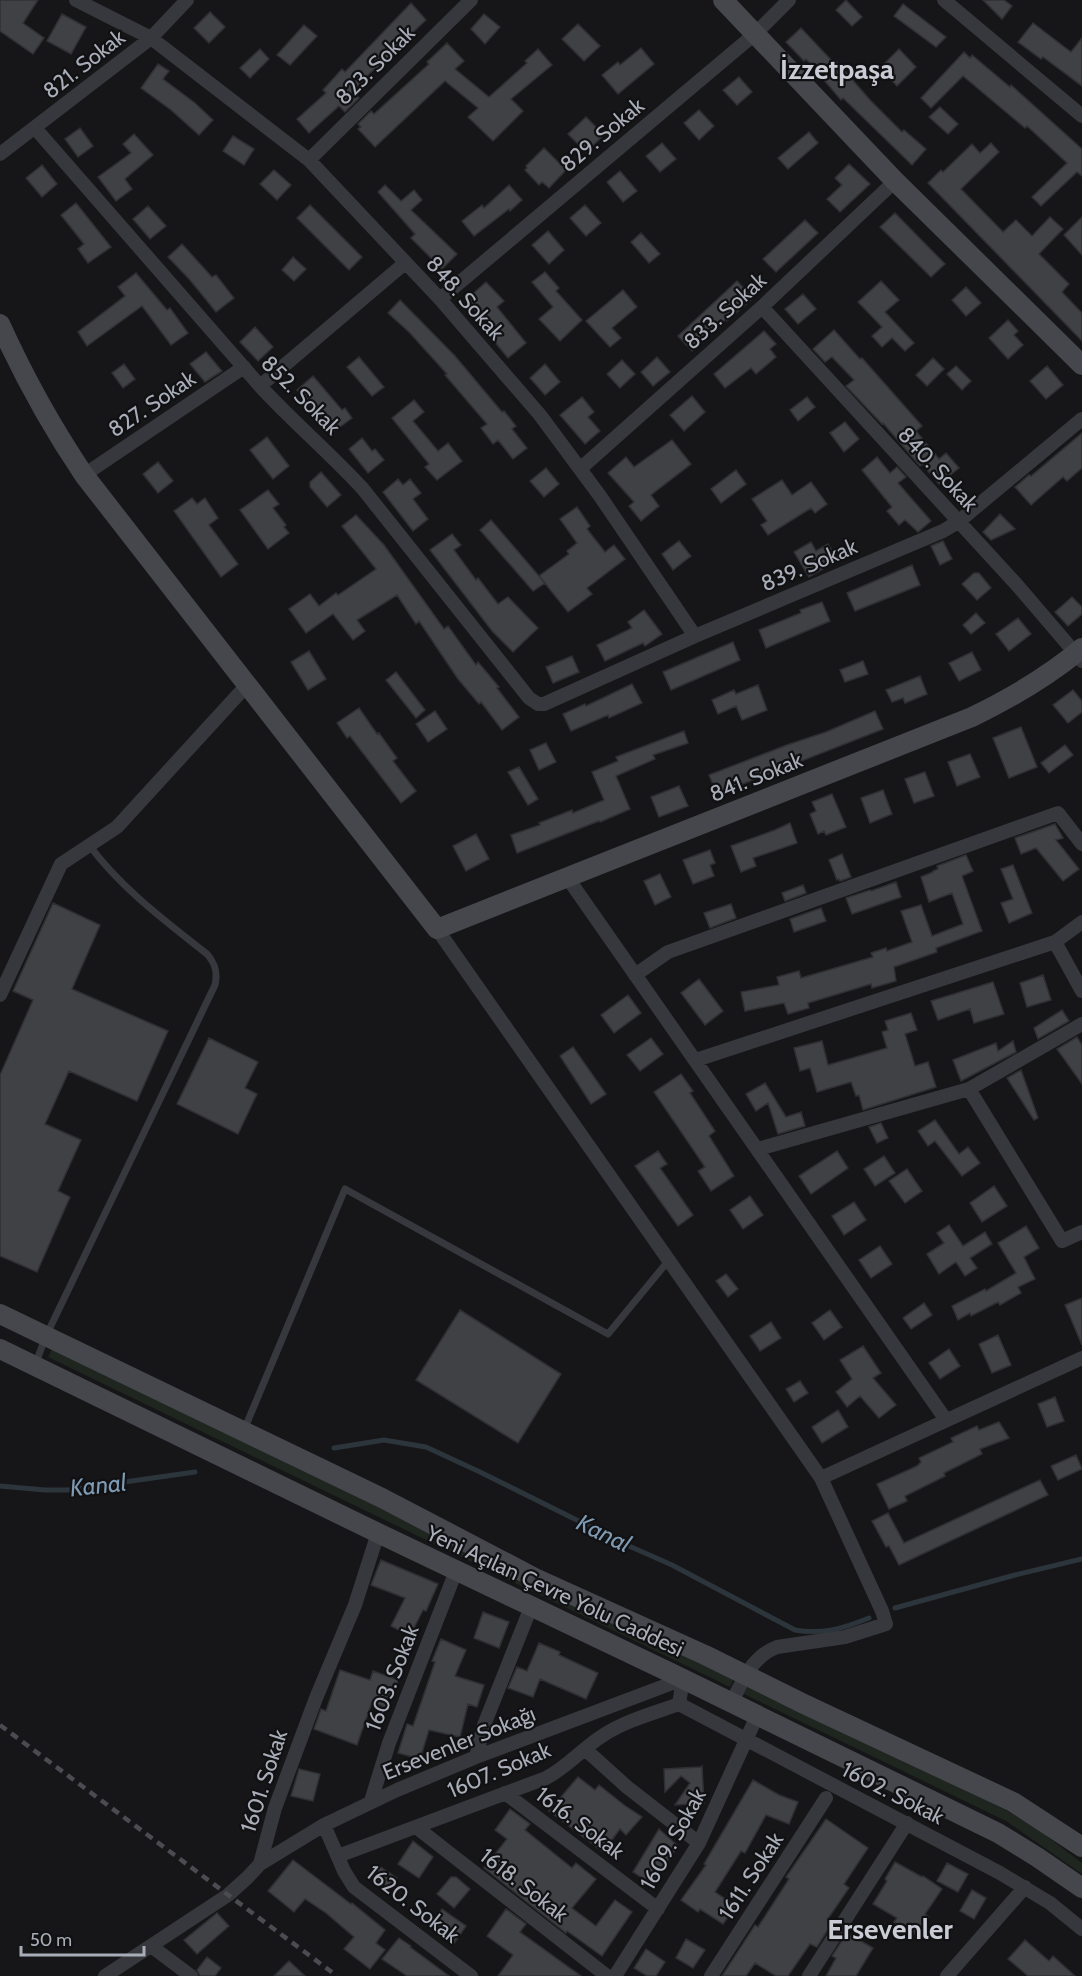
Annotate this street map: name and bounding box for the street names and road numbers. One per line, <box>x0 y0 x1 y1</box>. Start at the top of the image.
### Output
street label: 823. Sokak <box>330 20 420 110</box>
street label: 821. Sokak <box>38 24 131 104</box>
street label: 829. Sokak <box>554 92 650 178</box>
street label: 848. Sokak <box>420 250 510 346</box>
street label: 833. Sokak <box>678 267 772 355</box>
street label: 852. Sokak <box>256 350 346 440</box>
street label: 827. Sokak <box>103 365 201 443</box>
street label: 840. Sokak <box>892 421 984 517</box>
street label: 839. Sokak <box>757 533 861 597</box>
street label: 841. Sokak <box>706 746 807 808</box>
street label: Yeni Açılan Çevre Yolu Caddesi <box>421 1519 688 1663</box>
street label: 1603. Sokak <box>359 1621 425 1735</box>
street label: Ersevenler Sokağı <box>379 1700 539 1786</box>
street label: 1601. Sokak <box>235 1726 293 1836</box>
street label: 1607. Sokak <box>443 1736 555 1804</box>
street label: 1602. Sokak <box>837 1756 949 1830</box>
street label: 1616. Sokak <box>530 1781 630 1865</box>
street label: 1609. Sokak <box>634 1783 712 1894</box>
street label: 1611. Sokak <box>713 1827 789 1925</box>
street label: 1618. Sokak <box>474 1842 574 1928</box>
street label: 1620. Sokak <box>361 1859 465 1949</box>

